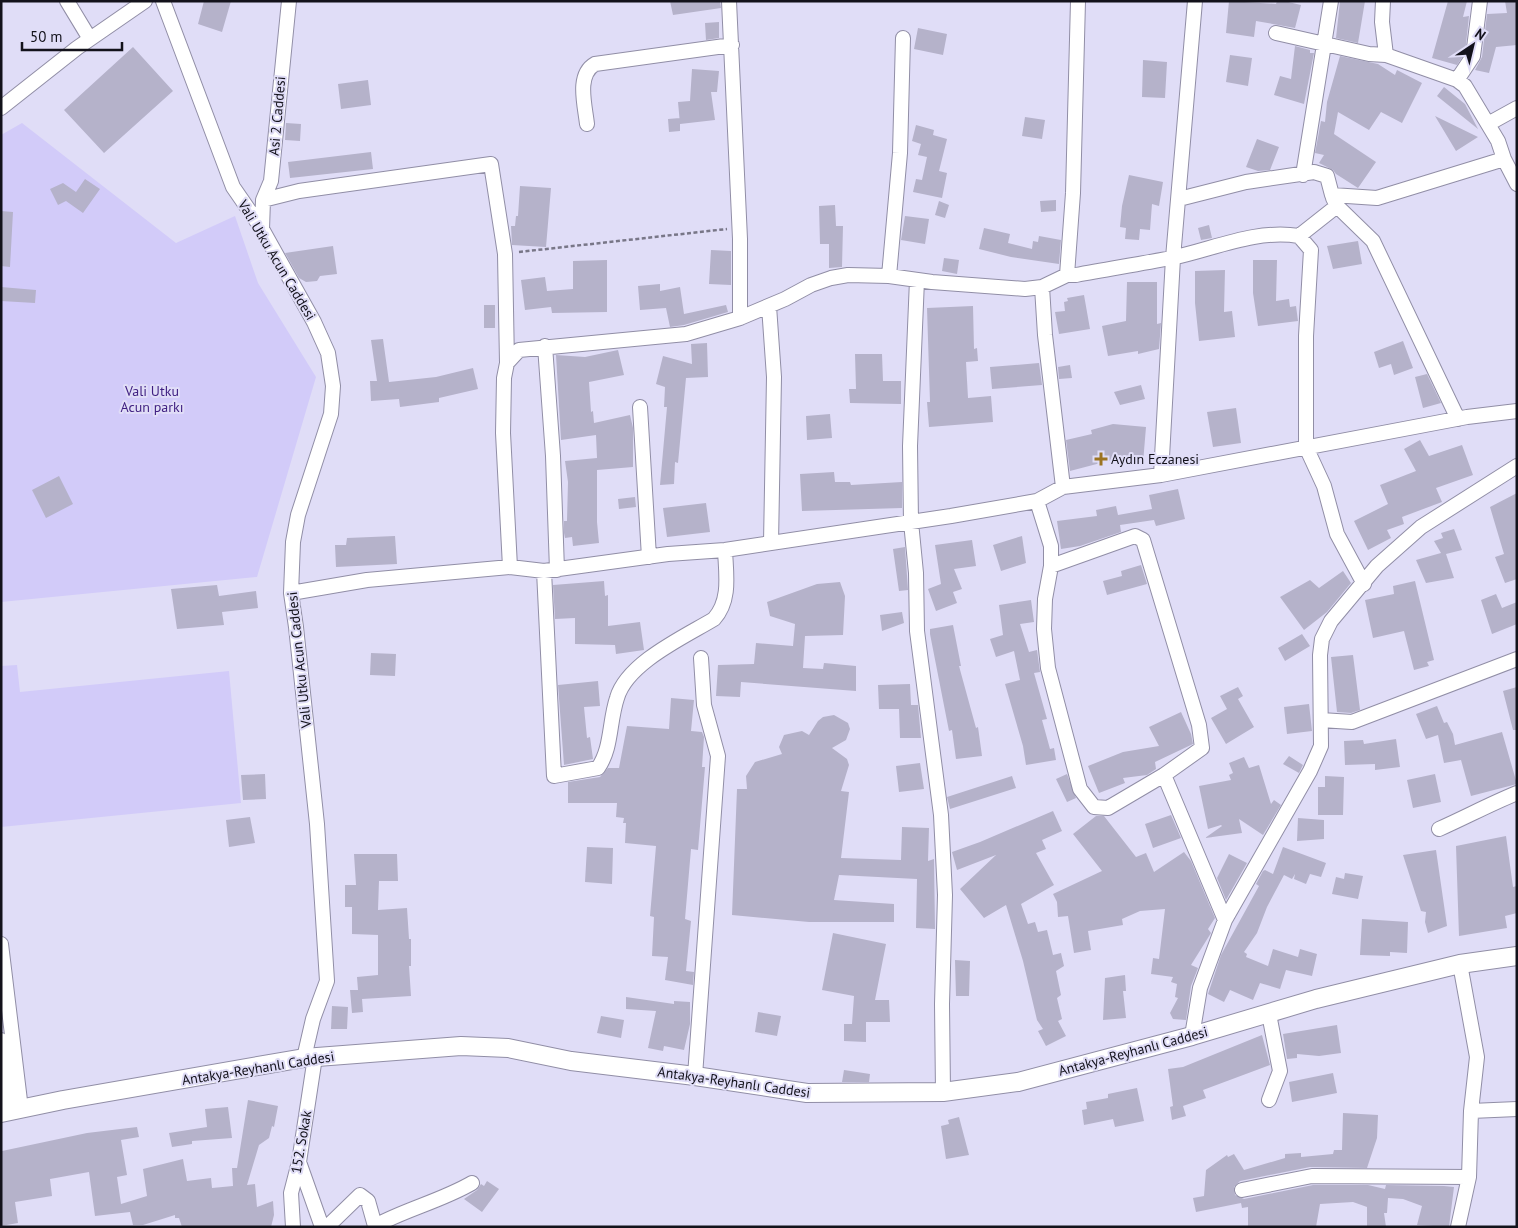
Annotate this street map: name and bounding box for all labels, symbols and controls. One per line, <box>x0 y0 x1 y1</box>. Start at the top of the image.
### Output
scale bar <box>22 20 122 52</box>
north arrow <box>1448 20 1498 70</box>
text: N <box>1472 24 1489 44</box>
text: 50 m <box>30 27 63 46</box>
street label: Asi 2 Caddesi <box>265 76 289 156</box>
street label: Vali Utku Acun Caddesi <box>233 196 320 323</box>
park label: Vali Utku Acun parkı <box>121 382 184 416</box>
place label: Aydın Eczanesi <box>1111 450 1199 468</box>
marker: Aydın Eczanesi <box>1095 453 1107 465</box>
street label: Vali Utku Acun Caddesi <box>283 591 315 730</box>
street label: Antakya-Reyhanlı Caddesi <box>1056 1022 1210 1080</box>
street label: Antakya-Reyhanlı Caddesi <box>181 1047 335 1089</box>
street label: Antakya-Reyhanlı Caddesi <box>656 1062 812 1102</box>
street label: 152. Sokak <box>287 1109 315 1175</box>

